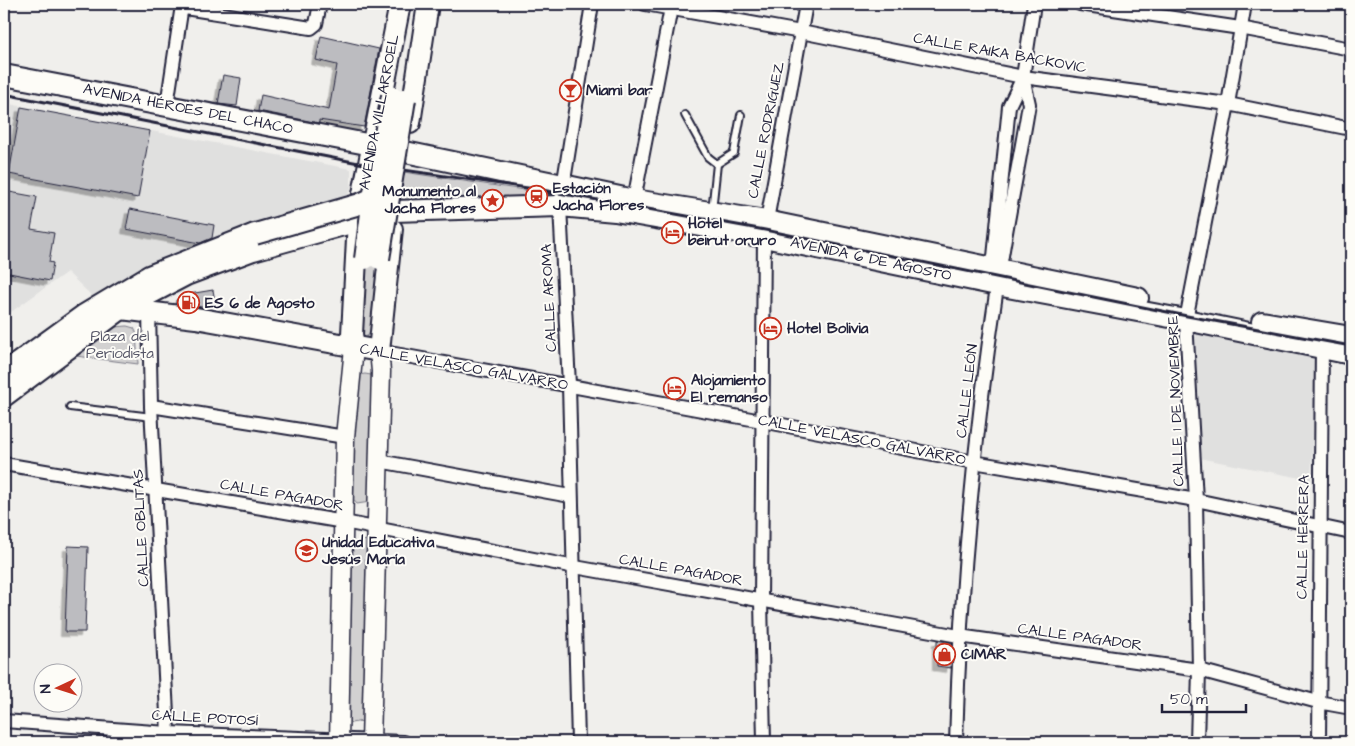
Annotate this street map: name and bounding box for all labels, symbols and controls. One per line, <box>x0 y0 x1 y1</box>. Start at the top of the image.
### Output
street label: CALLE RAIKA BACKOVIC <box>912 27 1089 79</box>
street label: AVENIDA VILLARROEL <box>354 32 404 191</box>
street label: CALLE RODRIGUEZ <box>742 60 790 200</box>
street label: AVENIDA HÉROES DEL CHACO <box>81 78 295 140</box>
bar icon: Miami bar <box>558 78 582 102</box>
place label: Miami bar <box>586 80 653 101</box>
place label: Estación Jacha Flores <box>552 178 645 216</box>
place label: Monumento al Jacha Flores <box>382 181 477 219</box>
station icon: Estación Jacha Flores <box>525 185 549 209</box>
place icon: Monumento al Jacha Flores <box>480 188 504 212</box>
place label: Hotel beirut oruro <box>688 213 776 251</box>
hotel icon: Hotel beirut oruro <box>660 220 684 244</box>
street label: AVENIDA 6 DE AGOSTO <box>789 232 953 286</box>
street label: CALLE AROMA <box>536 243 562 353</box>
fuel station icon: ES 6 de Agosto <box>177 291 201 315</box>
place label: ES 6 de Agosto <box>205 293 315 316</box>
street label: CALLE 1 DE NOVIEMBRE <box>1163 315 1189 487</box>
hotel icon: Hotel Bolivia <box>759 316 783 340</box>
place label: Hotel Bolivia <box>787 318 869 339</box>
park label: Plaza del Periodista <box>86 326 154 364</box>
street label: CALLE VELASCO GALVARRO <box>358 338 570 396</box>
street label: CALLE LEÓN <box>951 343 983 439</box>
place label: Alojamiento El remanso <box>691 370 768 408</box>
hotel icon: Alojamiento El remanso <box>663 377 687 401</box>
street label: CALLE VELASCO GALVARRO <box>756 410 968 470</box>
street label: CALLE OBLITAS <box>127 468 155 587</box>
street label: CALLE PAGADOR <box>218 474 346 516</box>
street label: CALLE HERRERA <box>1291 474 1315 599</box>
place label: Unidad Educativa Jesús María <box>321 532 435 570</box>
school or university icon: Unidad Educativa Jesús María <box>294 539 318 563</box>
street label: CALLE PAGADOR <box>617 549 745 591</box>
street label: CALLE PAGADOR <box>1016 618 1144 656</box>
shop icon: CIMAR <box>933 642 957 666</box>
place label: CIMAR <box>961 644 1007 665</box>
north arrow <box>32 664 82 714</box>
scale bar <box>1162 681 1246 713</box>
text: N <box>36 684 56 694</box>
text: 50 m <box>1170 689 1208 710</box>
street label: CALLE POTOSÍ <box>151 705 259 731</box>

